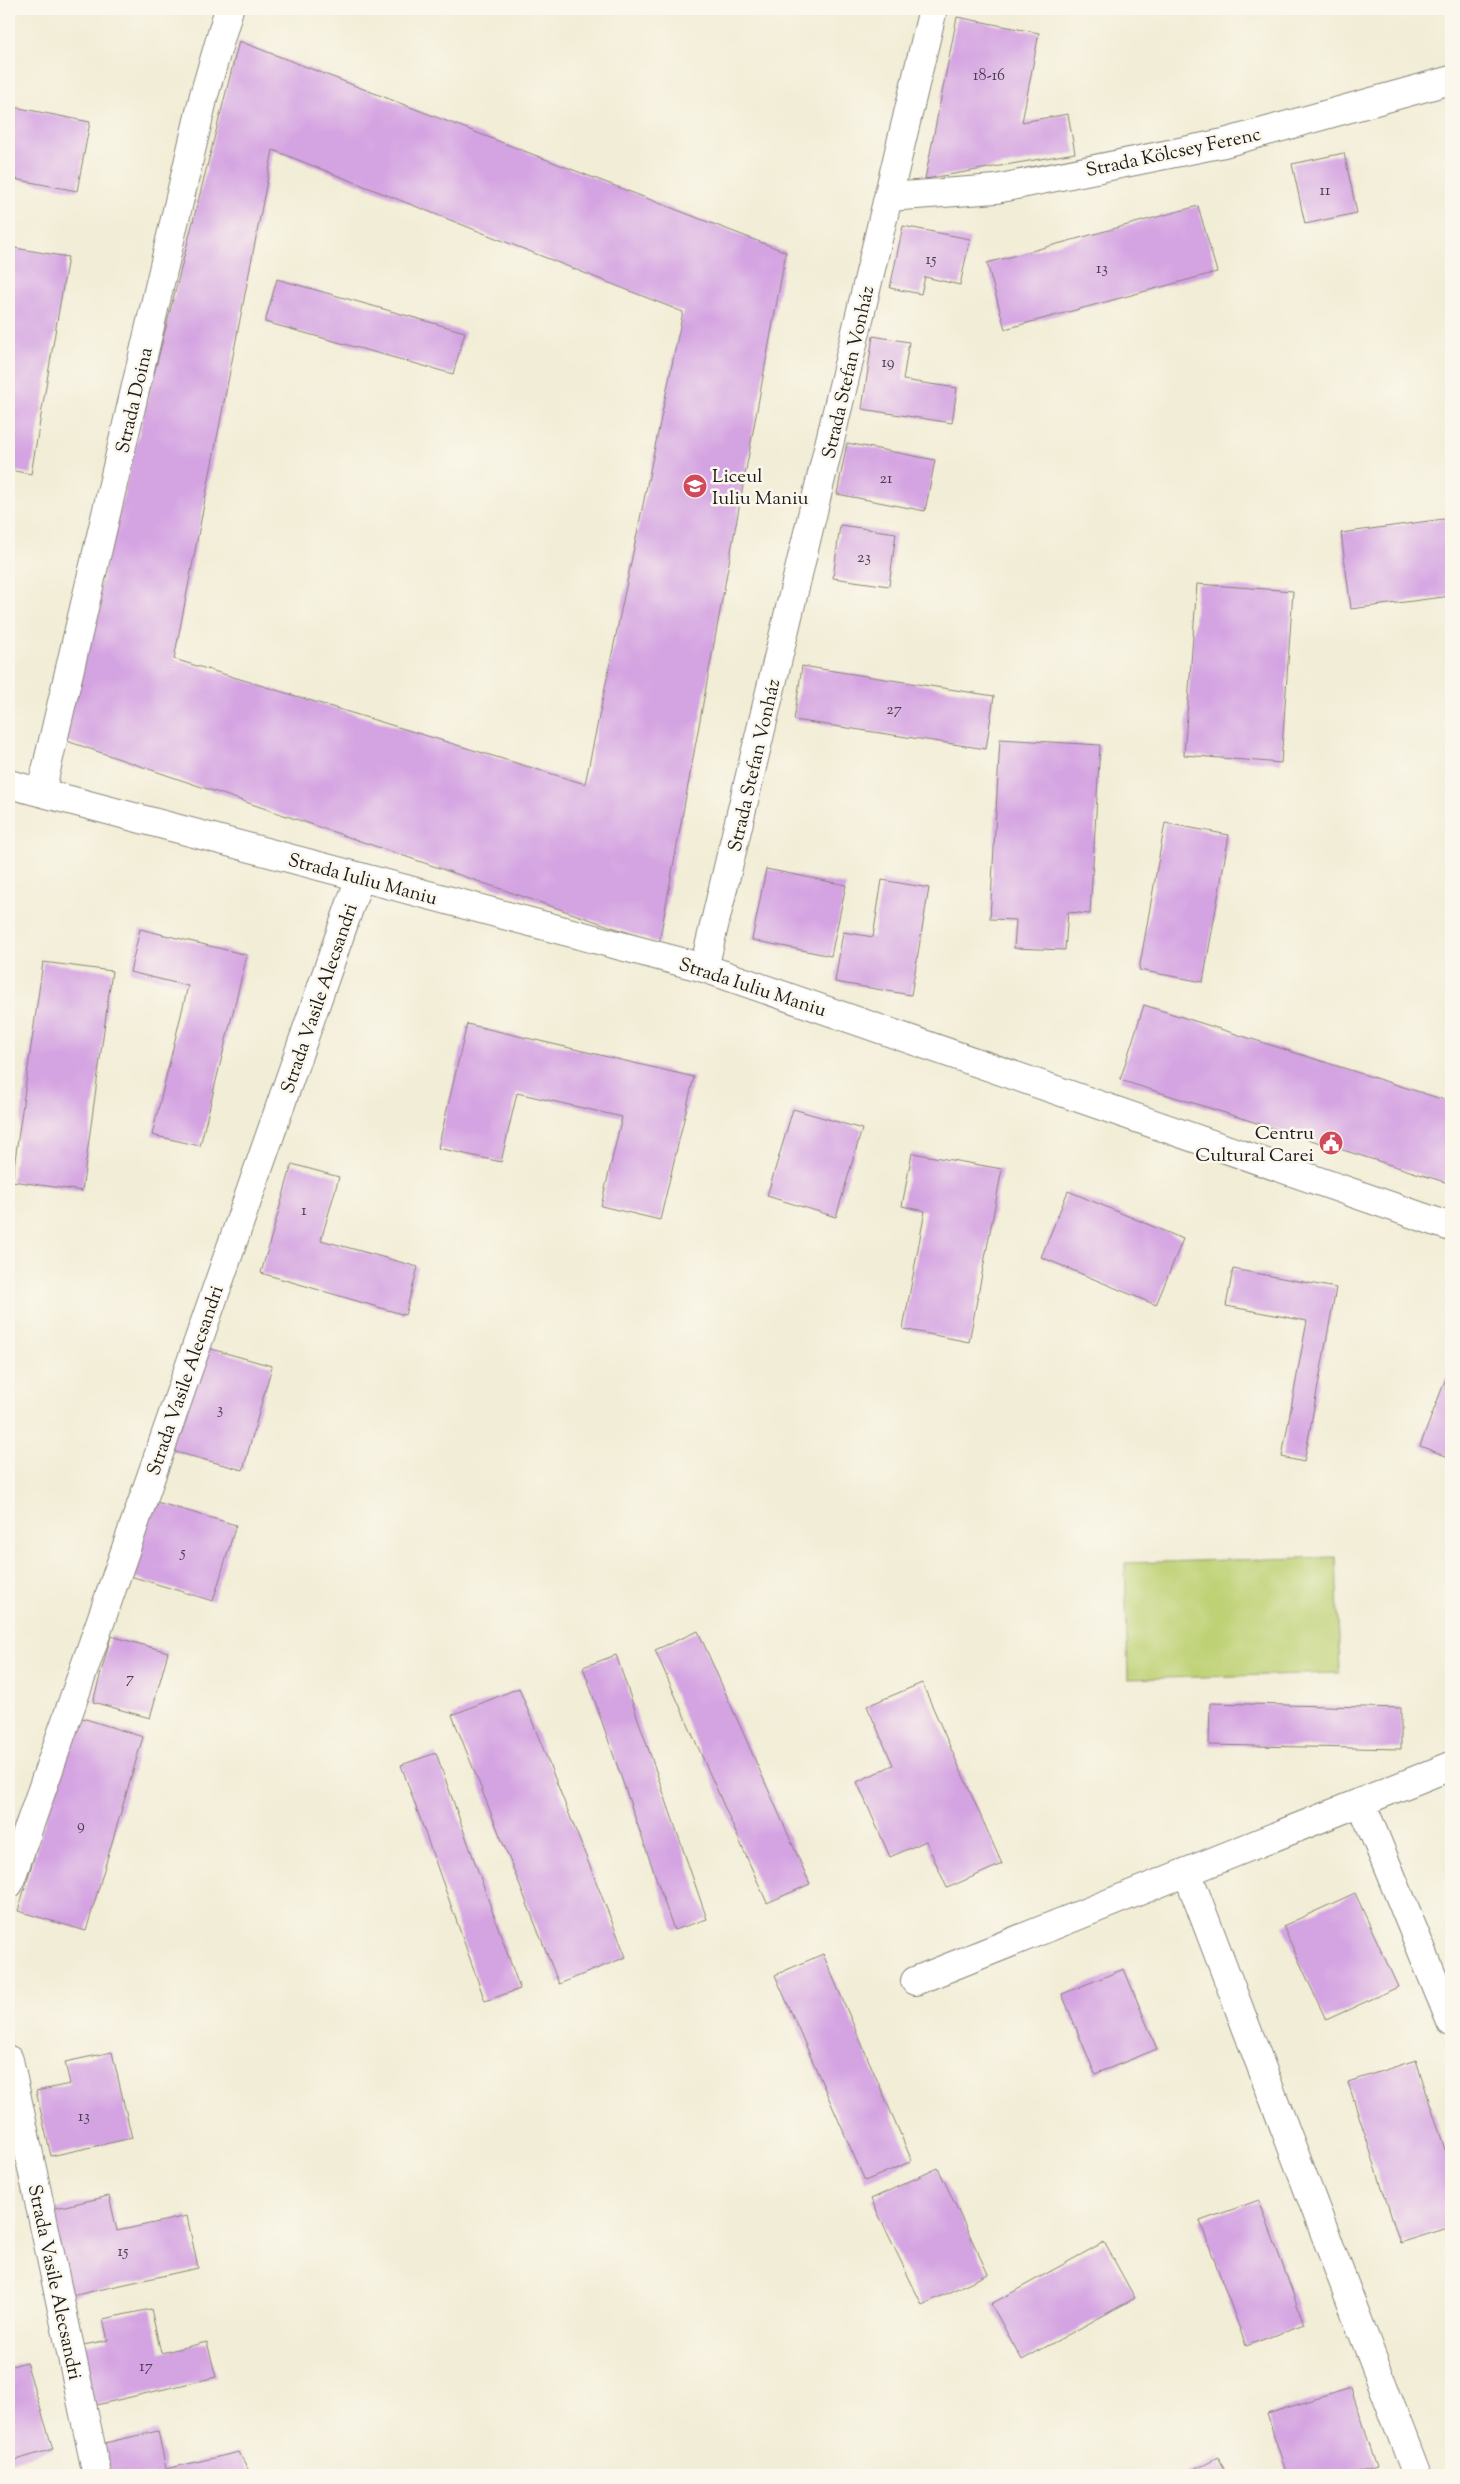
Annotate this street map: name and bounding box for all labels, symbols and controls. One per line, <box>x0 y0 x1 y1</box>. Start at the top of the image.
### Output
house number: 18-16 <box>973 65 1005 88</box>
street label: Strada Kölcsey Ferenc <box>1084 122 1264 185</box>
house number: 11 <box>1320 180 1331 203</box>
house number: 15 <box>926 249 937 272</box>
house number: 13 <box>1096 258 1108 281</box>
street label: Strada Stefan Vonház <box>816 284 882 462</box>
street label: Strada Doina <box>110 345 161 456</box>
house number: 19 <box>881 352 895 375</box>
place label: Liceul Iuliu Maniu <box>712 464 809 513</box>
house number: 21 <box>880 468 893 491</box>
school or university icon: Liceul Iuliu Maniu <box>682 473 708 499</box>
house number: 23 <box>857 547 871 570</box>
street label: Strada Stefan Vonház <box>722 677 788 855</box>
house number: 27 <box>886 699 902 722</box>
street label: Strada Iuliu Maniu <box>285 848 440 913</box>
street label: Strada Vasile Alecsandri <box>275 900 366 1097</box>
street label: Strada Iuliu Maniu <box>675 952 829 1025</box>
place label: Centru Cultural Carei <box>1195 1121 1314 1170</box>
public building icon: Centru Cultural Carei <box>1318 1130 1344 1156</box>
house number: 1 <box>301 1200 307 1223</box>
street label: Strada Vasile Alecsandri <box>141 1282 232 1479</box>
house number: 3 <box>217 1399 223 1422</box>
house number: 5 <box>179 1542 186 1565</box>
house number: 7 <box>126 1668 134 1691</box>
house number: 9 <box>77 1815 85 1838</box>
house number: 13 <box>78 2106 90 2129</box>
street label: Strada Vasile Alecsandri <box>20 2182 87 2383</box>
house number: 15 <box>118 2241 129 2264</box>
house number: 17 <box>139 2356 153 2379</box>

